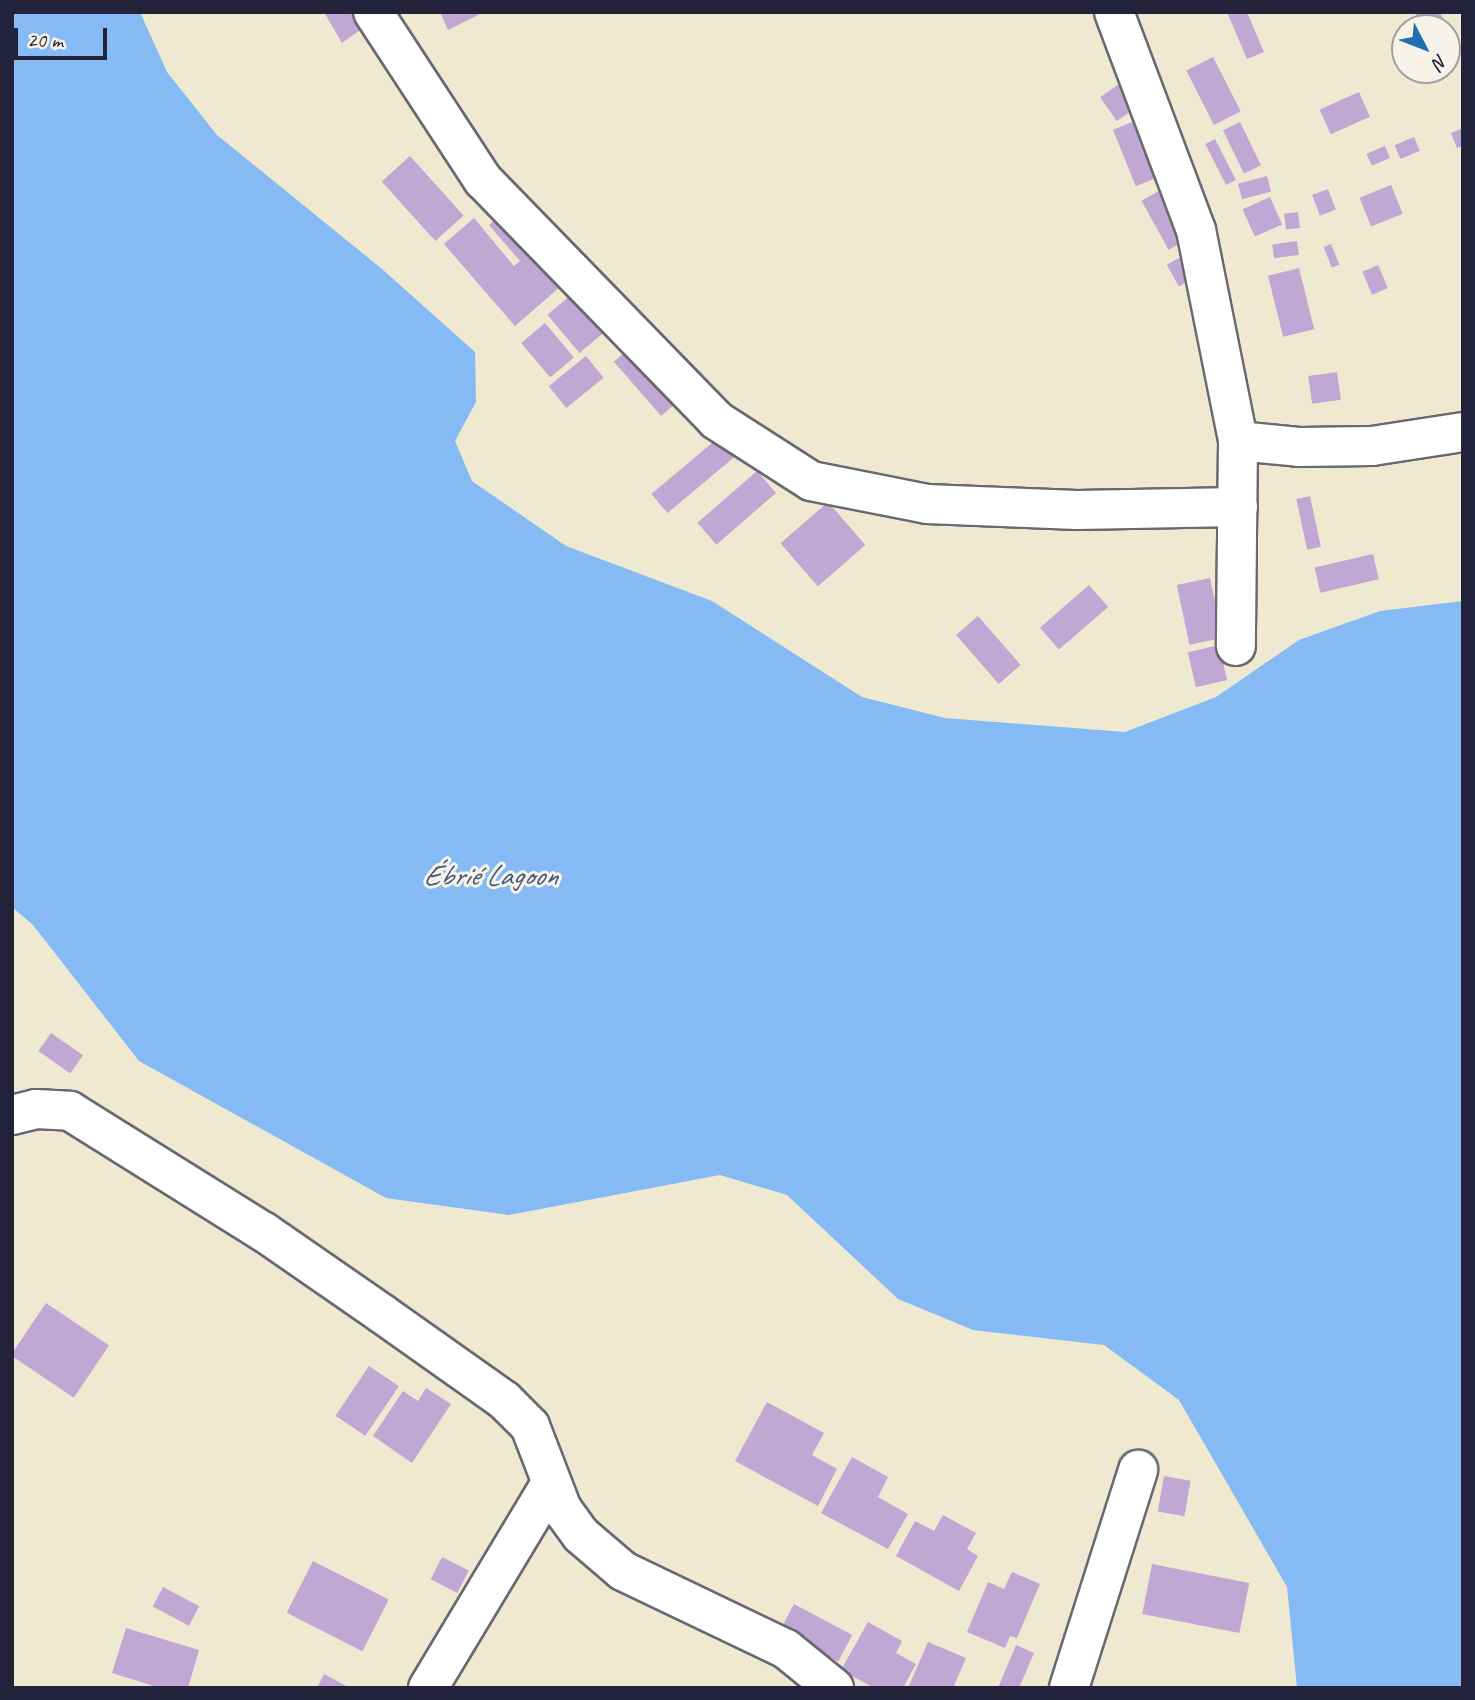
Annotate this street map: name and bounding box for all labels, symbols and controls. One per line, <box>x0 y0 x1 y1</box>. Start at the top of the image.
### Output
scale bar <box>18 14 110 58</box>
north arrow <box>1391 14 1461 84</box>
text: 20 m <box>27 27 63 53</box>
text: N <box>1427 49 1453 74</box>
water label: Ébrié Lagoon <box>423 857 557 893</box>

